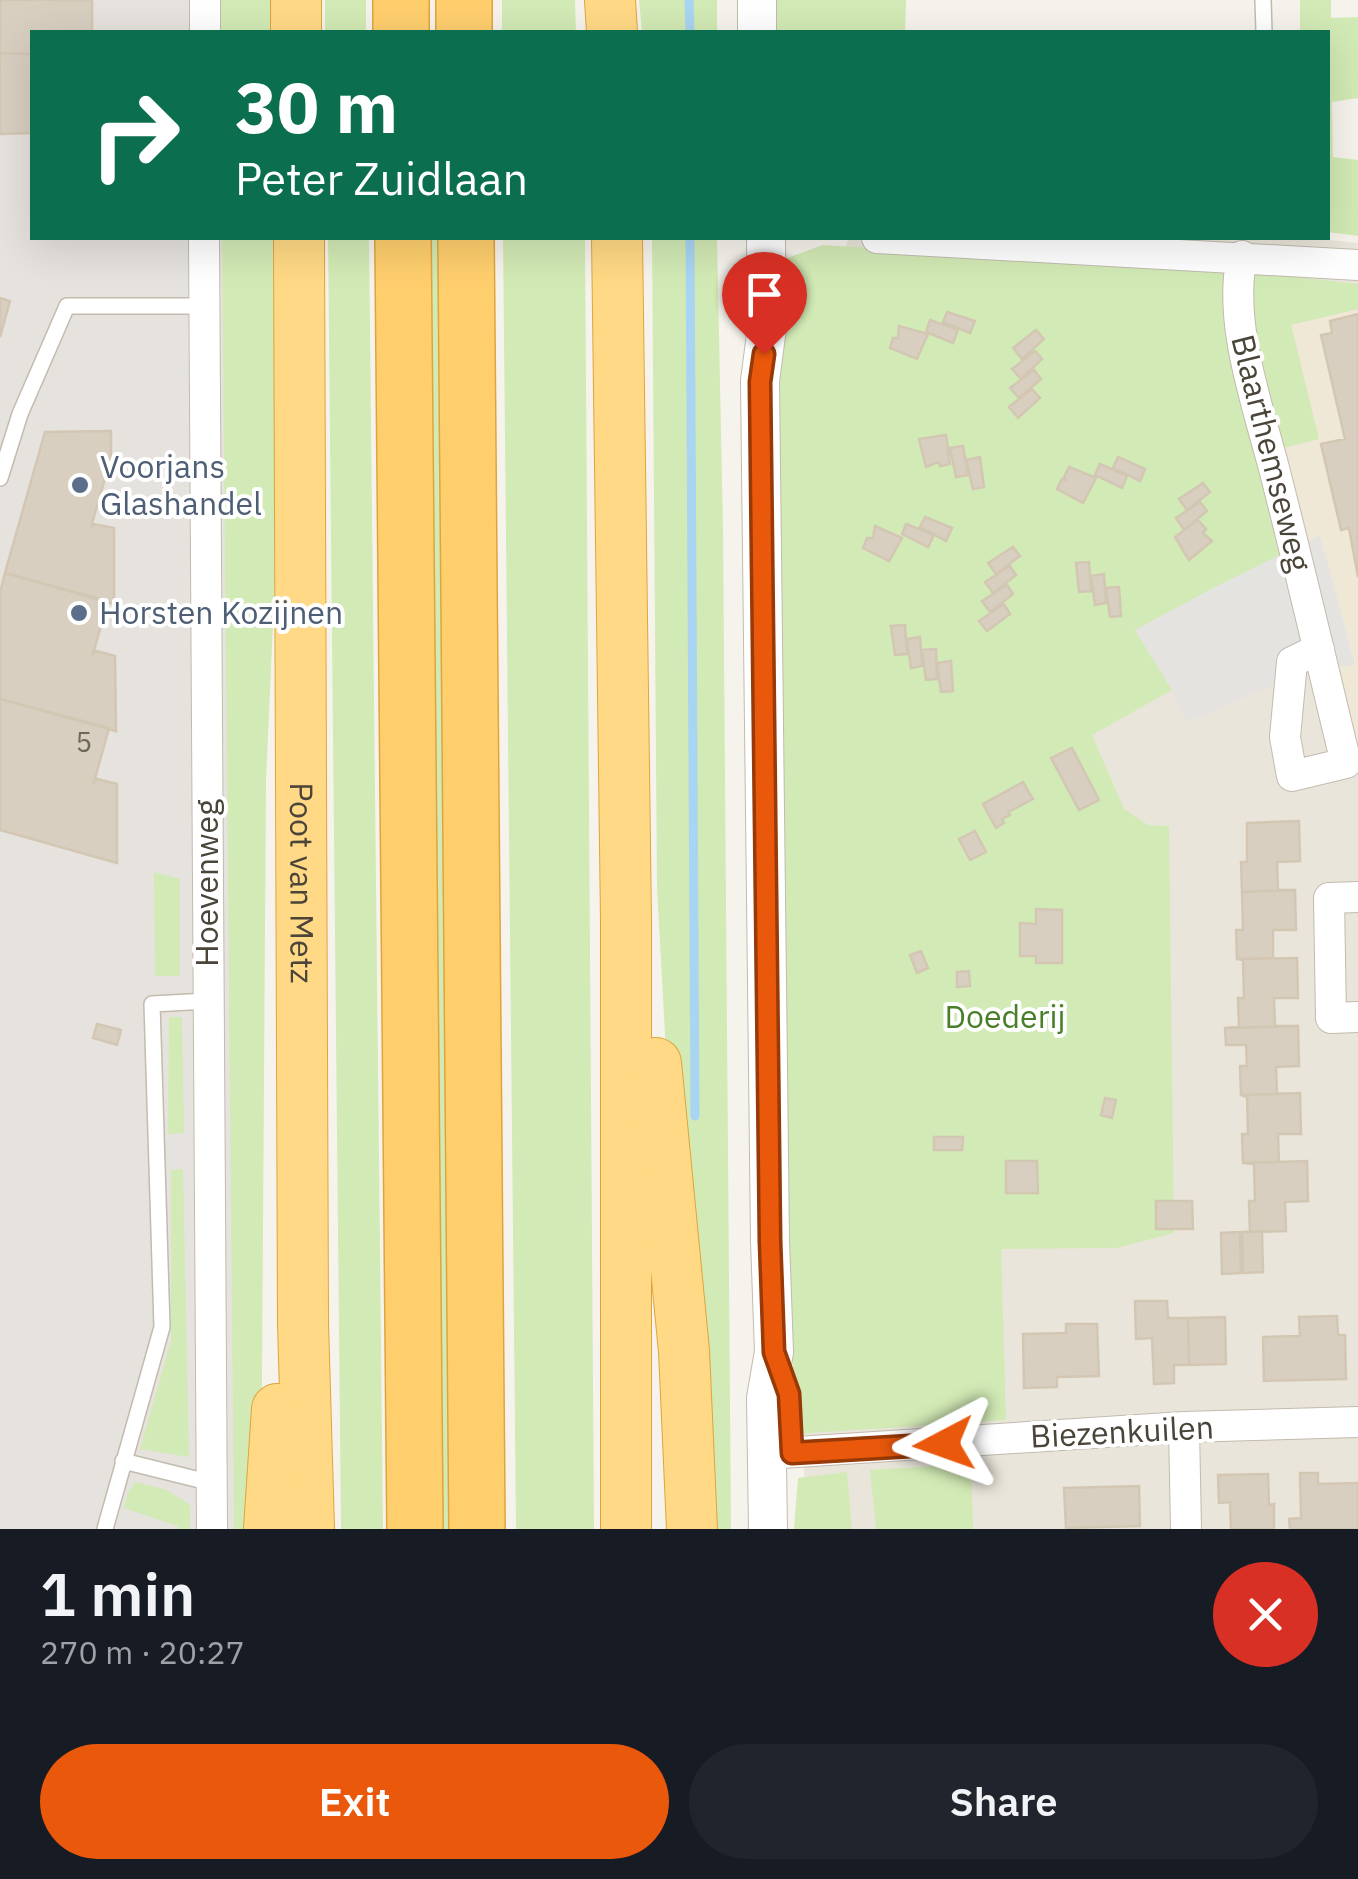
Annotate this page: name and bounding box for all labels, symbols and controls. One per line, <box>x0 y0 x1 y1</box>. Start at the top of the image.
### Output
text: 30 m <box>235 61 398 152</box>
icon: right <box>70 70 200 200</box>
text: Peter Zuidlaan <box>235 149 528 207</box>
pin <box>722 252 807 355</box>
icon: arrive <box>737 267 792 322</box>
street label: Blaarthemseweg <box>1222 330 1322 576</box>
place label: Voorjans Glashandel <box>100 445 262 524</box>
marker: Voorjans Glashandel <box>69 474 91 496</box>
place label: Horsten Kozijnen <box>99 591 343 633</box>
marker: Horsten Kozijnen <box>68 602 90 624</box>
house number: 5 <box>76 723 92 760</box>
street label: Poot van Metz <box>281 782 324 984</box>
street label: Hoevenweg <box>185 799 227 967</box>
park label: Doederij <box>945 995 1065 1037</box>
position arrow <box>892 1392 996 1496</box>
street label: Biezenkuilen <box>1029 1405 1215 1457</box>
text: 1 min <box>40 1554 195 1633</box>
button: close <box>1213 1562 1318 1667</box>
text: 270 m · 20:27 <box>40 1631 245 1673</box>
button: Exit <box>40 1744 669 1859</box>
button: Share <box>689 1744 1318 1859</box>

